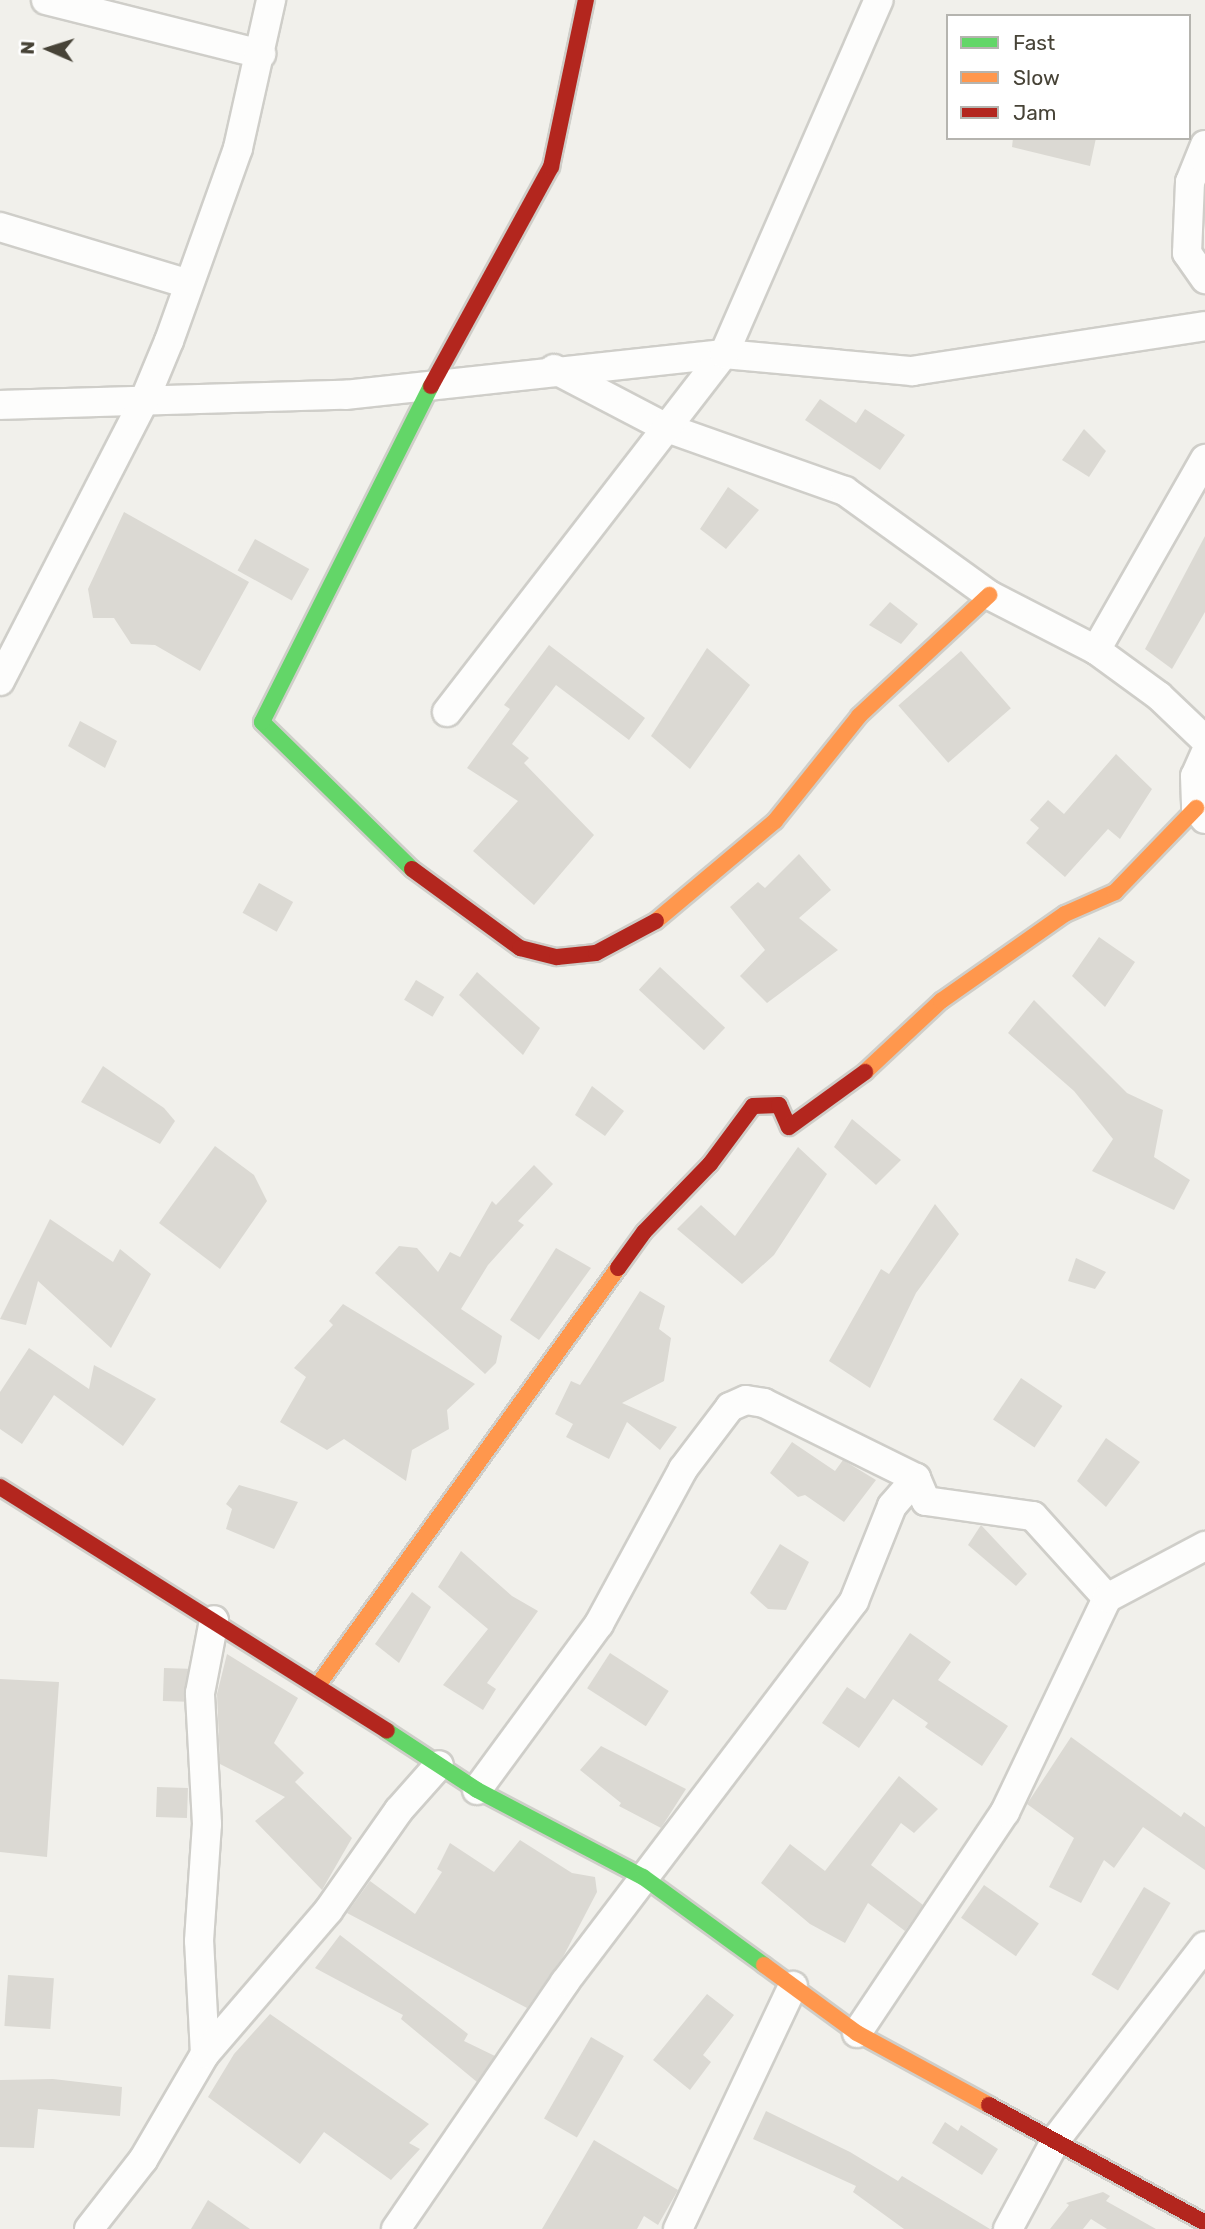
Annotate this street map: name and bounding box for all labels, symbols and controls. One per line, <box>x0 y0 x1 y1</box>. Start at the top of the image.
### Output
north arrow <box>14 14 84 84</box>
legend <box>946 14 1191 140</box>
text: Fast <box>1013 30 1055 55</box>
text: N <box>16 40 39 55</box>
text: Slow <box>1013 65 1060 90</box>
text: Jam <box>1013 100 1057 125</box>

